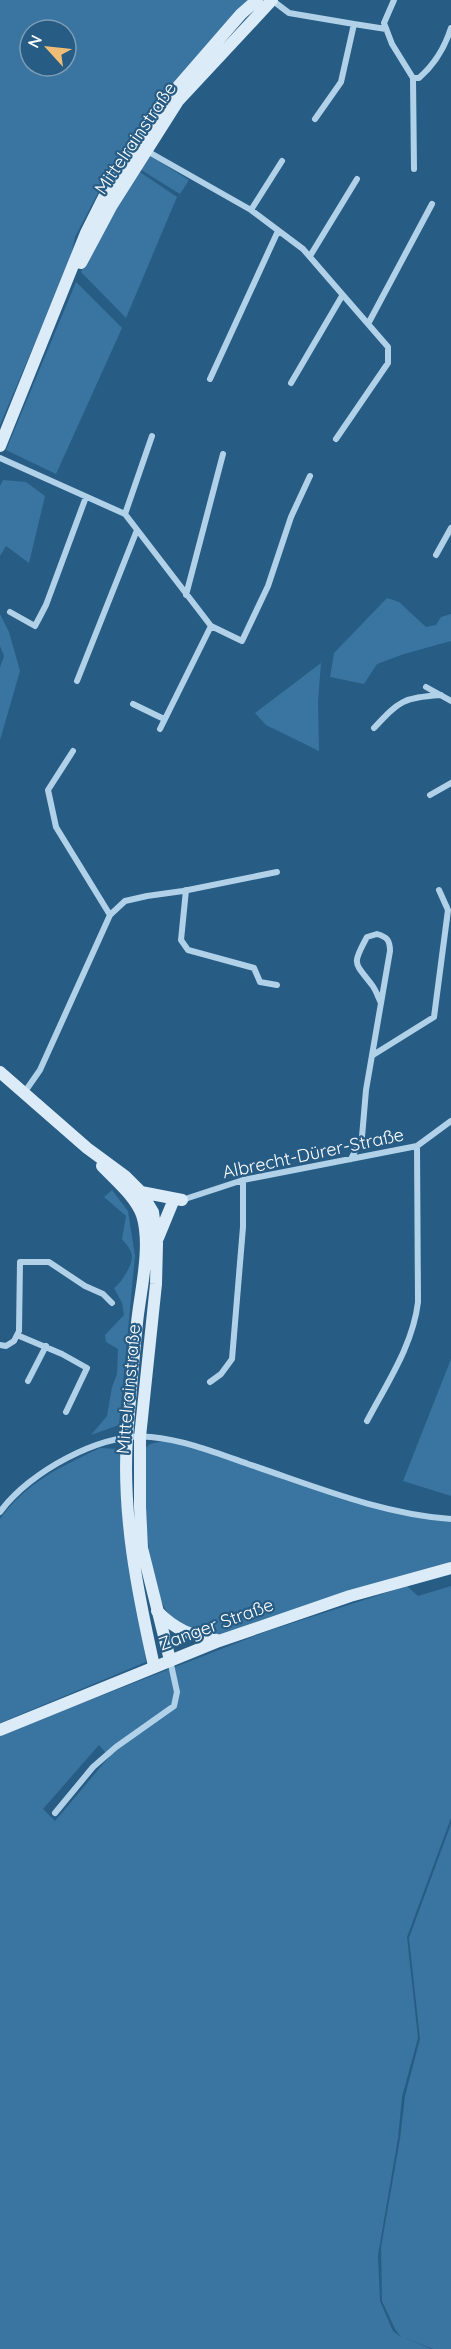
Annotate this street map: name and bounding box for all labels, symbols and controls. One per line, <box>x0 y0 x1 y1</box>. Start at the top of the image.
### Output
north arrow <box>18 18 78 78</box>
text: N <box>23 31 46 51</box>
street label: Mittelrainstraße <box>89 78 181 198</box>
street label: Albrecht-Dürer-Straße <box>220 1123 406 1183</box>
street label: Mittelrainstraße <box>111 1323 145 1455</box>
street label: Zanger Straße <box>155 1593 277 1655</box>

